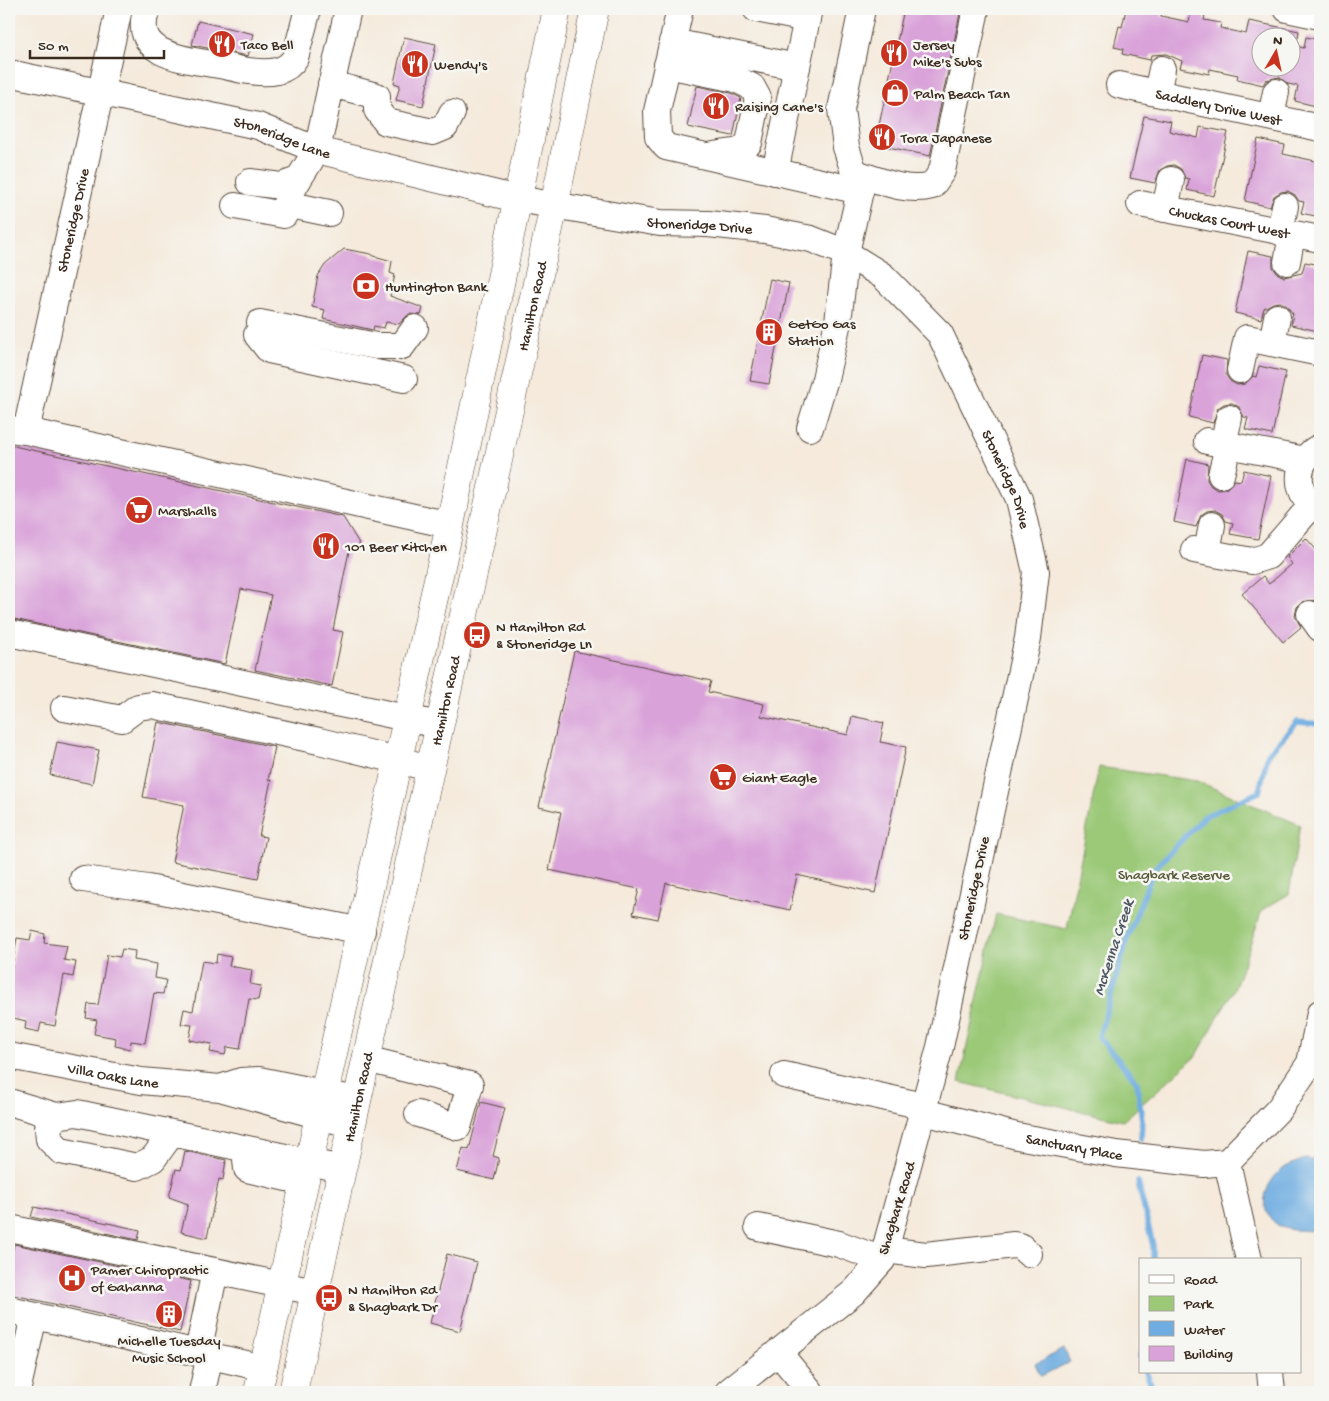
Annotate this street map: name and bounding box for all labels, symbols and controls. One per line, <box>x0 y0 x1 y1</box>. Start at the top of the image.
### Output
scale bar <box>30 28 164 60</box>
north arrow <box>1252 28 1302 78</box>
restaurant icon: Taco Bell <box>207 29 237 59</box>
text: N <box>1272 33 1283 51</box>
place label: Taco Bell <box>240 37 294 55</box>
place label: Jersey Mike's Subs <box>913 37 982 72</box>
text: 50 m <box>38 38 69 56</box>
restaurant icon: Jersey Mike's Subs <box>879 38 909 68</box>
restaurant icon: Wendy's <box>400 49 430 79</box>
place label: Wendy's <box>434 57 488 75</box>
shop icon: Palm Beach Tan <box>880 78 910 108</box>
place label: Palm Beach Tan <box>913 86 1010 104</box>
street label: Saddlery Drive West <box>1154 86 1285 131</box>
restaurant icon: Raising Cane's <box>701 91 731 121</box>
place label: Raising Cane's <box>735 99 824 117</box>
street label: Stoneridge Lane <box>232 114 332 164</box>
restaurant icon: Tora Japanese <box>867 122 897 152</box>
place label: Tora Japanese <box>900 130 992 148</box>
street label: Stoneridge Drive <box>54 167 95 274</box>
street label: Chuckas Court West <box>1167 203 1293 244</box>
street label: Stoneridge Drive <box>645 214 753 240</box>
street label: Hamilton Road <box>515 259 553 353</box>
bank icon: Huntington Bank <box>351 271 381 301</box>
place label: Huntington Bank <box>385 279 488 297</box>
place label: GetGo Gas Station <box>788 316 856 351</box>
building icon: GetGo Gas Station <box>754 317 784 347</box>
street label: Stoneridge Drive <box>976 428 1033 531</box>
supermarket icon: Marshalls <box>124 495 154 525</box>
place label: Marshalls <box>158 503 217 521</box>
restaurant icon: 101 Beer Kitchen <box>311 531 341 561</box>
place label: 101 Beer Kitchen <box>344 539 447 557</box>
place label: N Hamilton Rd & Stoneridge Ln <box>496 619 592 654</box>
bus stop icon: N Hamilton Rd & Stoneridge Ln <box>462 620 492 650</box>
street label: Hamilton Road <box>428 653 466 748</box>
supermarket icon: Giant Eagle <box>708 762 738 792</box>
place label: Giant Eagle <box>742 770 817 788</box>
street label: Stoneridge Drive <box>955 835 995 942</box>
park label: Shagbark Reserve <box>1118 867 1230 885</box>
water label: McKenna Creek <box>1091 896 1140 998</box>
street label: Hamilton Road <box>341 1050 379 1144</box>
street label: Villa Oaks Lane <box>65 1060 159 1094</box>
street label: Sanctuary Place <box>1024 1131 1124 1166</box>
street label: Shagbark Road <box>875 1159 921 1257</box>
legend <box>1139 1258 1302 1374</box>
place label: Pamer Chiropractic of Gahanna <box>90 1262 209 1297</box>
hospital icon: Pamer Chiropractic of Gahanna <box>57 1263 87 1293</box>
text: Road <box>1184 1272 1218 1290</box>
place label: N Hamilton Rd & Shagbark Dr <box>348 1282 439 1317</box>
bus stop icon: N Hamilton Rd & Shagbark Dr <box>314 1283 344 1313</box>
text: Park <box>1183 1296 1214 1314</box>
building icon: Michelle Tuesday Music School <box>154 1299 184 1329</box>
text: Water <box>1184 1322 1226 1340</box>
place label: Michelle Tuesday Music School <box>117 1333 221 1368</box>
text: Building <box>1183 1346 1233 1364</box>

